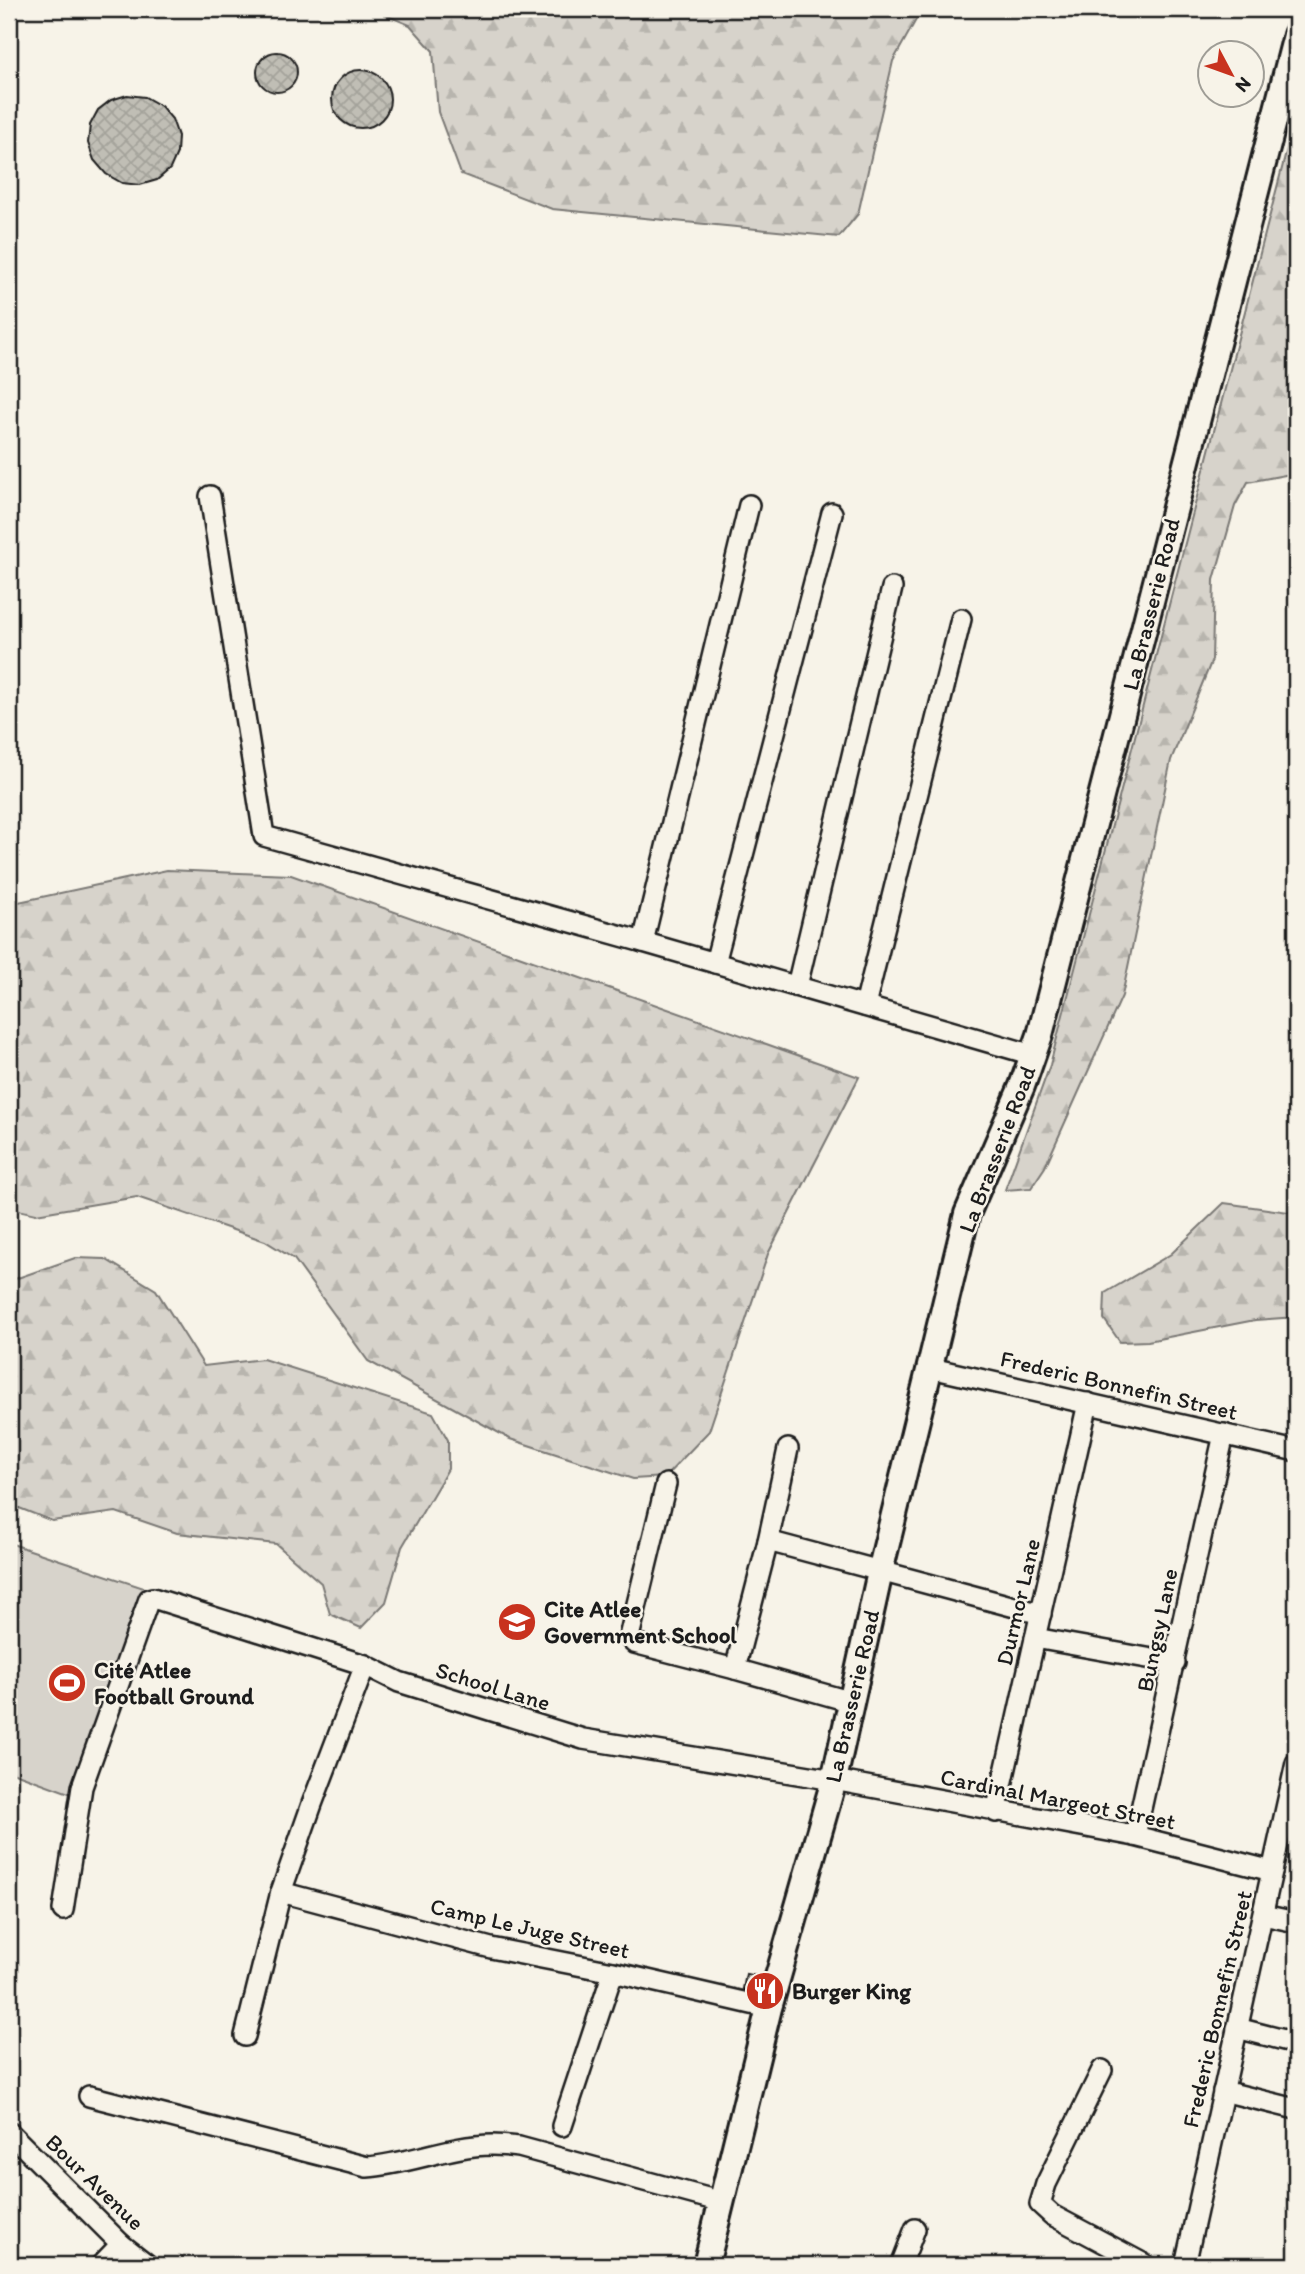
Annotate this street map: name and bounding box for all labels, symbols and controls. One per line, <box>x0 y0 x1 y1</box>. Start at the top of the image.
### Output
north arrow <box>1196 38 1266 108</box>
text: N <box>1231 72 1256 97</box>
street label: La Brasserie Road <box>1116 515 1186 693</box>
street label: La Brasserie Road <box>952 1061 1042 1237</box>
street label: Frederic Bonnefin Street <box>998 1344 1240 1426</box>
street label: Durmor Lane <box>990 1536 1046 1668</box>
street label: Bungsy Lane <box>1130 1566 1184 1694</box>
place label: Cite Atlee Government School <box>544 1595 737 1649</box>
school or university icon: Cite Atlee Government School <box>496 1601 538 1643</box>
street label: La Brasserie Road <box>818 1606 886 1785</box>
street label: School Lane <box>432 1655 554 1717</box>
place label: Cité Atlee Football Ground <box>94 1656 254 1710</box>
sports icon: Cité Atlee Football Ground <box>46 1662 88 1704</box>
street label: Cardinal Margeot Street <box>938 1762 1178 1836</box>
street label: Frederic Bonnefin Street <box>1176 1888 1258 2130</box>
street label: Camp Le Juge Street <box>428 1891 632 1965</box>
restaurant icon: Burger King <box>744 1970 786 2012</box>
place label: Burger King <box>792 1977 912 2005</box>
street label: Bour Avenue <box>40 2128 150 2236</box>

